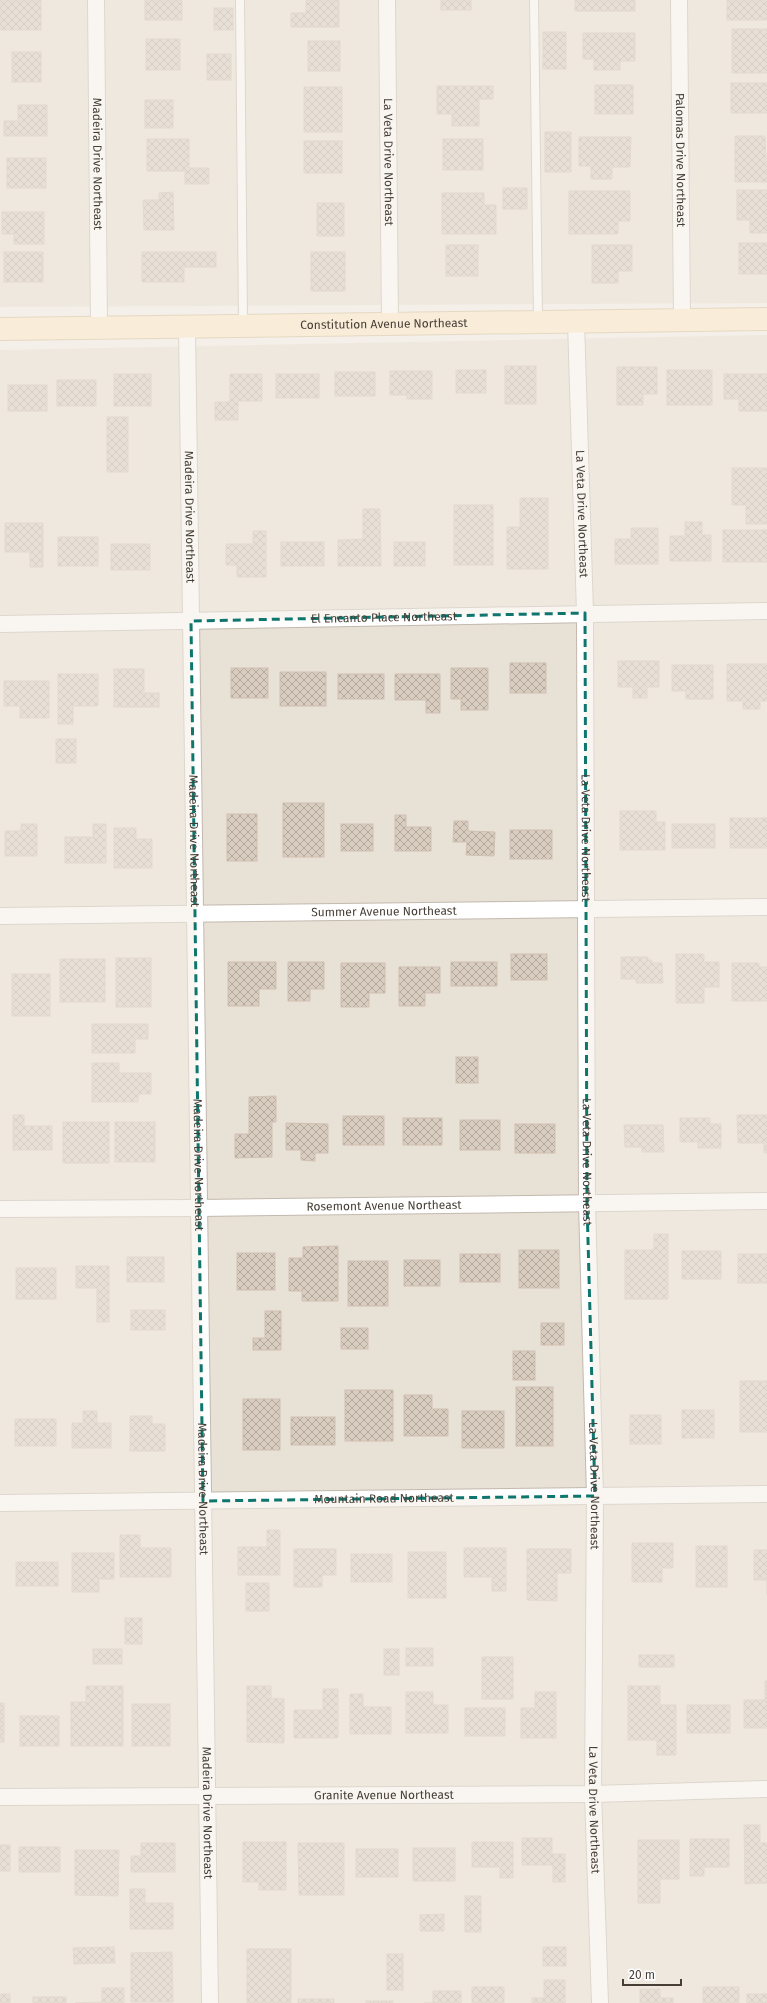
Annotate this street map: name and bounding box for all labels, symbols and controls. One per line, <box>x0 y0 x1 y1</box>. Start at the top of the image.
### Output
street label: Palomas Drive Northeast <box>673 93 688 228</box>
street label: Madeira Drive Northeast <box>90 98 105 231</box>
street label: La Veta Drive Northeast <box>381 98 396 227</box>
street label: Constitution Avenue Northeast <box>300 316 468 332</box>
street label: La Veta Drive Northeast <box>573 450 591 579</box>
street label: Madeira Drive Northeast <box>182 451 198 584</box>
street label: El Encanto Place Northeast <box>311 609 458 626</box>
street label: La Veta Drive Northeast <box>579 774 593 902</box>
street label: Madeira Drive Northeast <box>186 775 202 908</box>
street label: Summer Avenue Northeast <box>311 904 458 919</box>
street label: La Veta Drive Northeast <box>580 1098 595 1227</box>
street label: Madeira Drive Northeast <box>191 1099 206 1232</box>
street label: Rosemont Avenue Northeast <box>306 1198 462 1214</box>
street label: La Veta Drive Northeast <box>586 1422 602 1550</box>
street label: Madeira Drive Northeast <box>195 1423 211 1556</box>
street label: Mountain Road Northeast <box>314 1491 455 1506</box>
street label: La Veta Drive Northeast <box>586 1746 603 1875</box>
street label: Madeira Drive Northeast <box>199 1747 215 1880</box>
street label: Granite Avenue Northeast <box>314 1788 455 1802</box>
scale bar <box>623 1961 681 1987</box>
text: 20 m <box>629 1968 655 1982</box>

